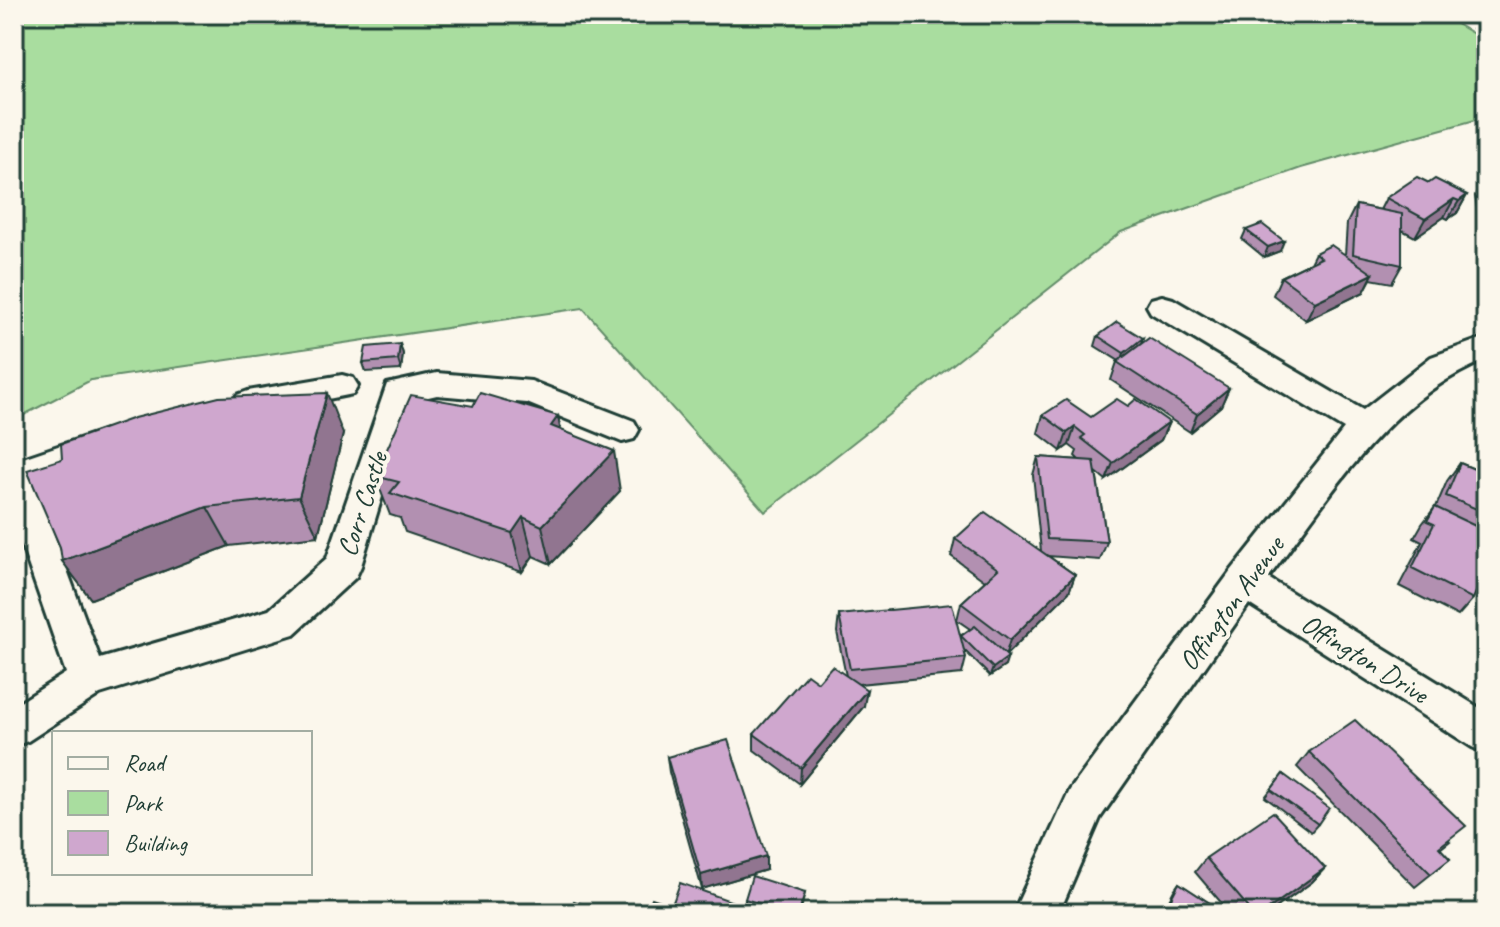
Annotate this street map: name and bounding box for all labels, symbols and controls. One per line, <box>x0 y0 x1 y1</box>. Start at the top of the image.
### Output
street label: Corr Castle <box>329 446 396 560</box>
street label: Offington Avenue <box>1170 527 1293 677</box>
street label: Offington Drive <box>1295 605 1437 712</box>
legend <box>52 731 312 875</box>
text: Road <box>124 748 168 778</box>
text: Park <box>124 788 164 818</box>
text: Building <box>124 828 189 858</box>

